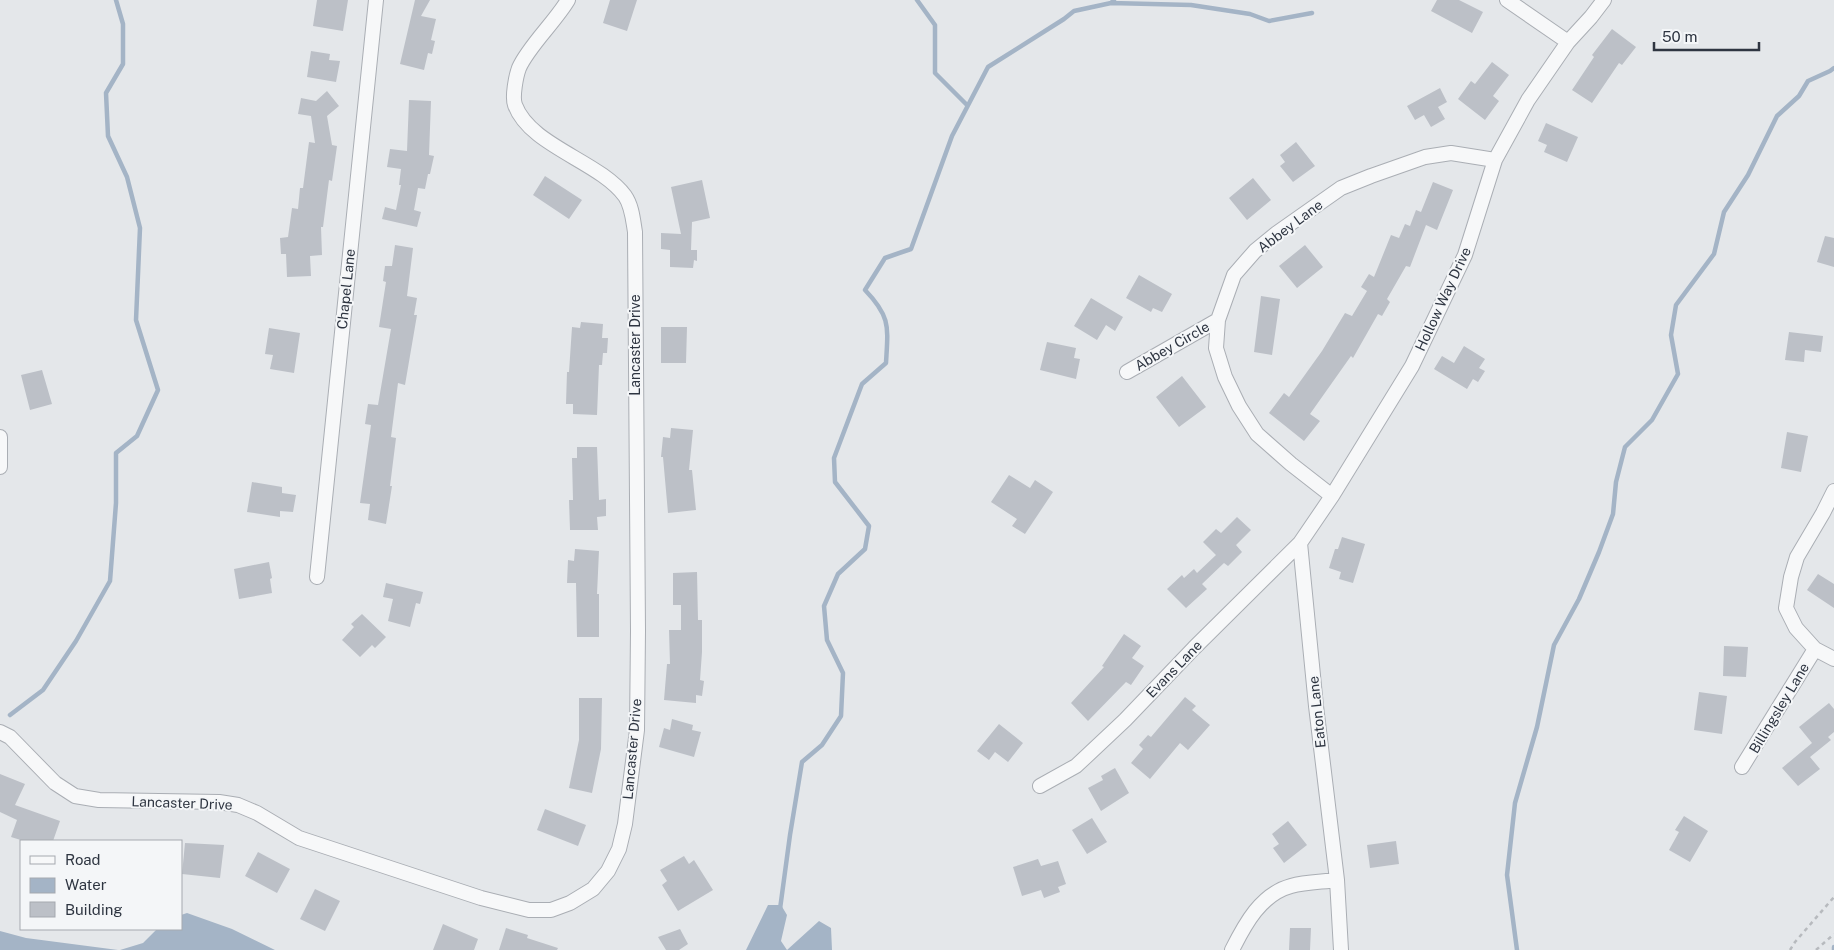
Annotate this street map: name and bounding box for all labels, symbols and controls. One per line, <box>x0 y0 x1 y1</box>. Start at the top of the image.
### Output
scale bar <box>1654 20 1759 52</box>
text: 50 m <box>1662 28 1697 45</box>
street label: Abbey Lane <box>1254 196 1326 256</box>
street label: Hollow Way Drive <box>1412 244 1474 354</box>
street label: Chapel Lane <box>334 248 358 330</box>
street label: Lancaster Drive <box>627 294 643 396</box>
street label: Abbey Circle <box>1132 318 1212 374</box>
street label: Evans Lane <box>1143 637 1205 701</box>
street label: Billingsley Lane <box>1746 660 1812 756</box>
street label: Eaton Lane <box>1305 675 1329 749</box>
street label: Lancaster Drive <box>620 698 644 800</box>
street label: Lancaster Drive <box>131 793 233 813</box>
legend <box>20 840 182 930</box>
text: Road <box>65 851 101 868</box>
text: Water <box>65 876 107 893</box>
text: Building <box>65 901 123 918</box>

